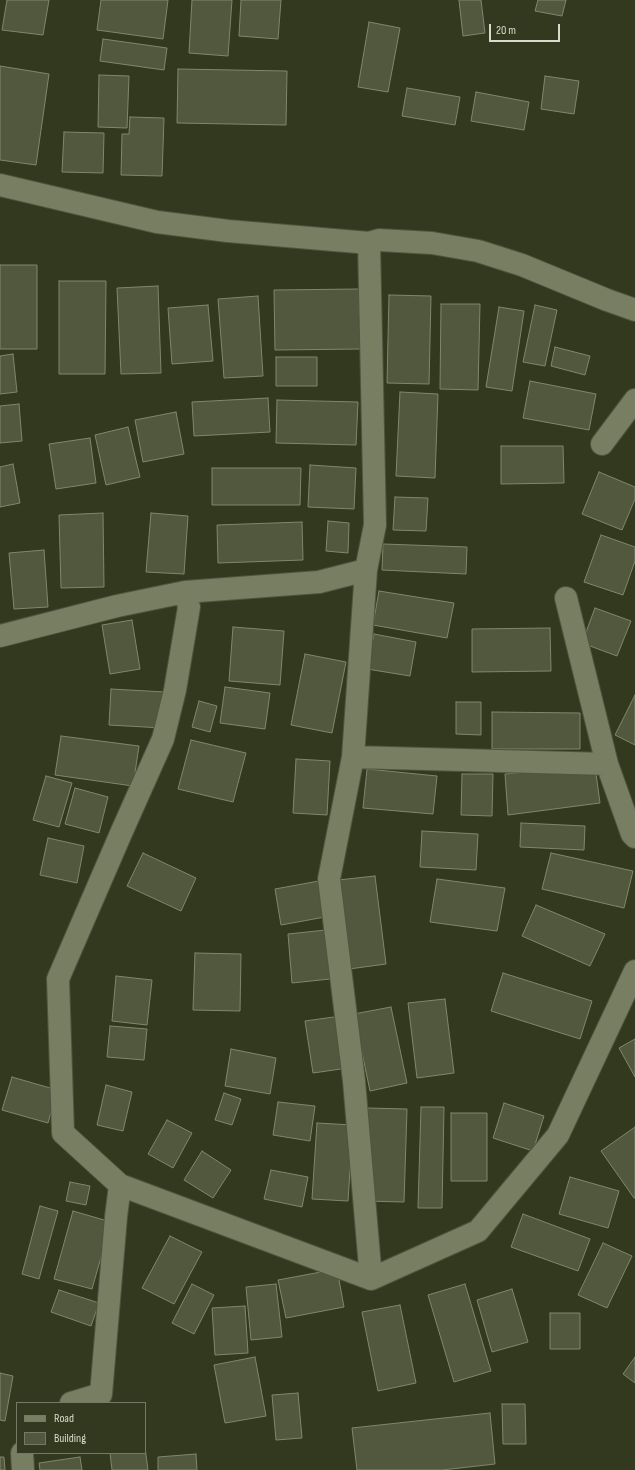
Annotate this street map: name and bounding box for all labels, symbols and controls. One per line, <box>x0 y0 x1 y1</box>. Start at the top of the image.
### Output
scale bar <box>491 16 562 42</box>
text: 20 m <box>496 23 516 38</box>
legend <box>16 1402 146 1454</box>
text: Road <box>54 1411 74 1426</box>
text: Building <box>54 1431 86 1446</box>

